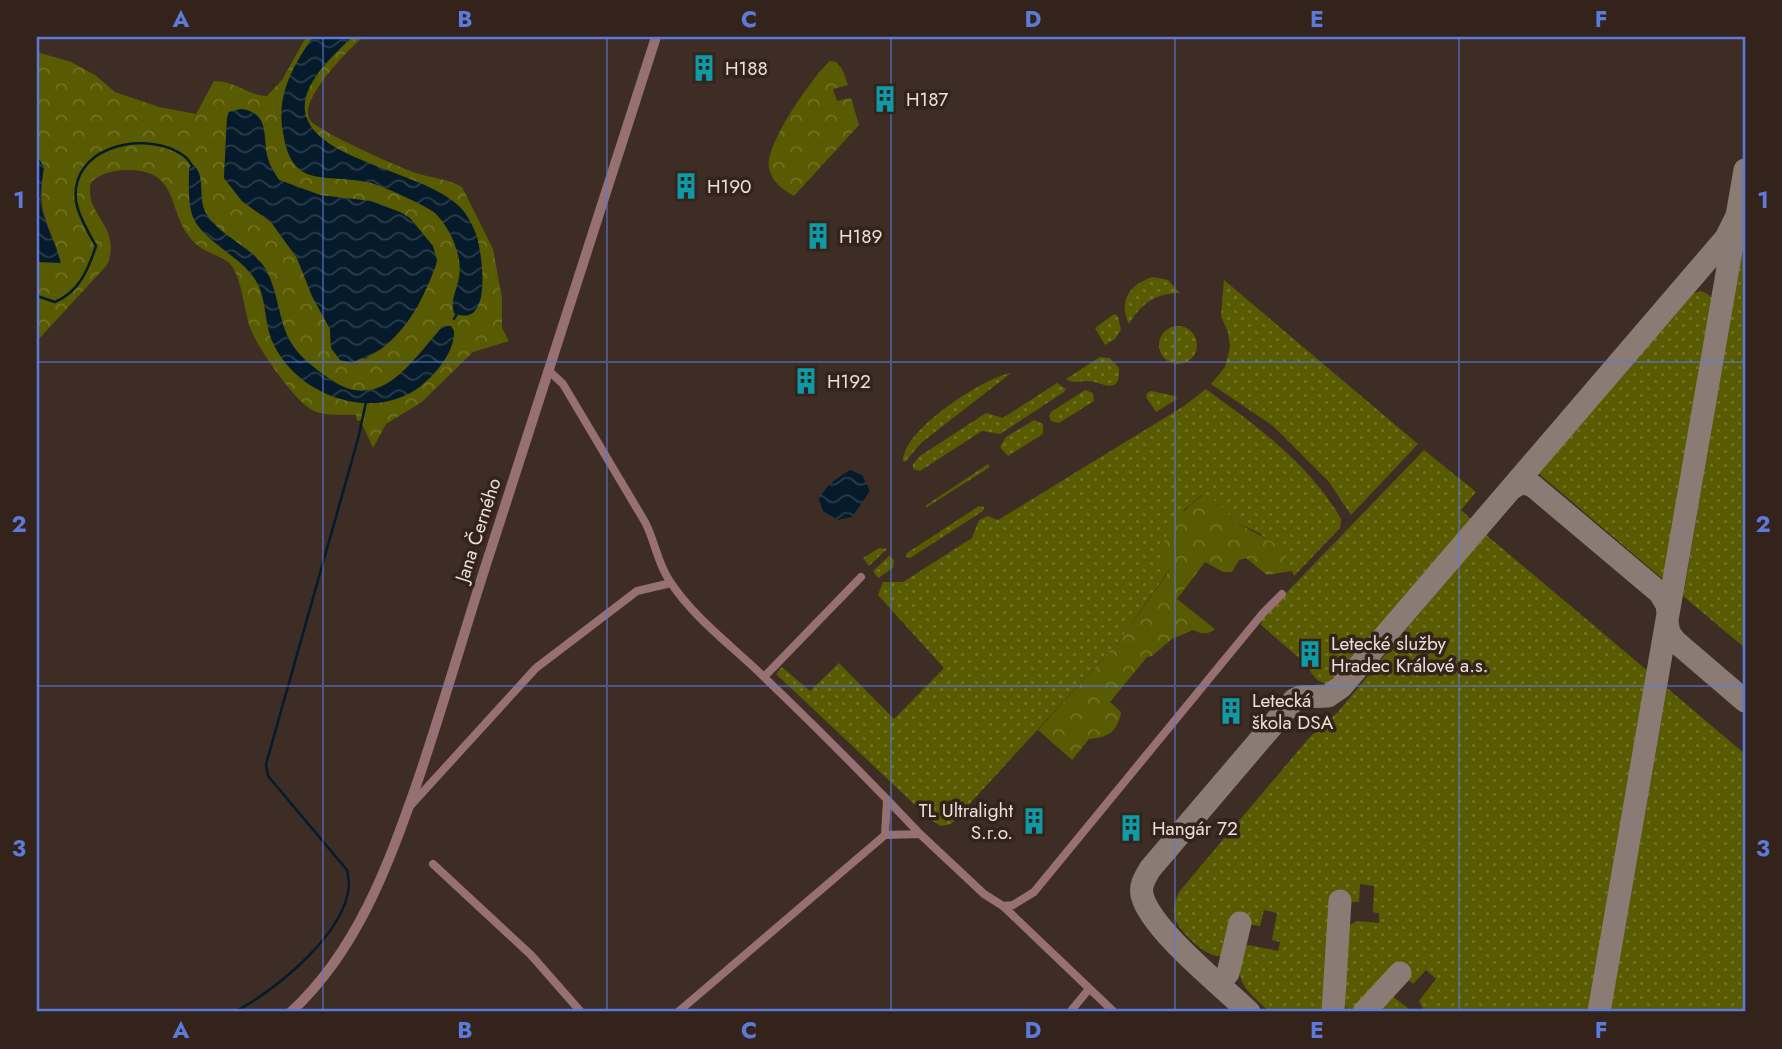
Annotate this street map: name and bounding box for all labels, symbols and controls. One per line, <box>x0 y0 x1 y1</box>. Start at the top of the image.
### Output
text: A <box>172 2 190 36</box>
text: B <box>457 2 473 36</box>
text: C <box>741 2 757 36</box>
text: D <box>1025 2 1042 36</box>
text: E <box>1310 2 1324 36</box>
text: F <box>1595 2 1607 36</box>
building icon: H188 <box>689 53 719 83</box>
place label: H188 <box>725 55 768 82</box>
building icon: H187 <box>870 84 900 114</box>
place label: H187 <box>906 86 948 113</box>
building icon: H190 <box>671 171 701 201</box>
place label: H190 <box>707 173 751 200</box>
text: 1 <box>13 183 25 217</box>
text: 1 <box>1757 183 1769 217</box>
building icon: H189 <box>803 221 833 251</box>
place label: H189 <box>839 223 882 250</box>
building icon: H192 <box>791 366 821 396</box>
place label: H192 <box>827 368 871 395</box>
street label: Jana Černého <box>448 474 508 588</box>
text: 2 <box>11 507 27 541</box>
text: 2 <box>1755 507 1771 541</box>
place label: Letecké služby Hradec Králové a.s. <box>1331 630 1488 679</box>
building icon: Letecké služby Hradec Králové a.s. <box>1295 639 1325 669</box>
place label: Letecká škola DSA <box>1252 687 1334 736</box>
building icon: Letecká škola DSA <box>1216 696 1246 726</box>
place label: TL Ultralight S.r.o. <box>919 797 1013 846</box>
building icon: TL Ultralight S.r.o. <box>1019 806 1049 836</box>
building icon: Hangár 72 <box>1116 813 1146 843</box>
place label: Hangár 72 <box>1152 815 1238 842</box>
text: 3 <box>12 831 26 865</box>
text: 3 <box>1756 831 1770 865</box>
text: A <box>172 1013 190 1047</box>
text: B <box>457 1013 473 1047</box>
text: C <box>741 1013 757 1047</box>
text: D <box>1025 1013 1042 1047</box>
text: E <box>1310 1013 1324 1047</box>
text: F <box>1595 1013 1607 1047</box>

